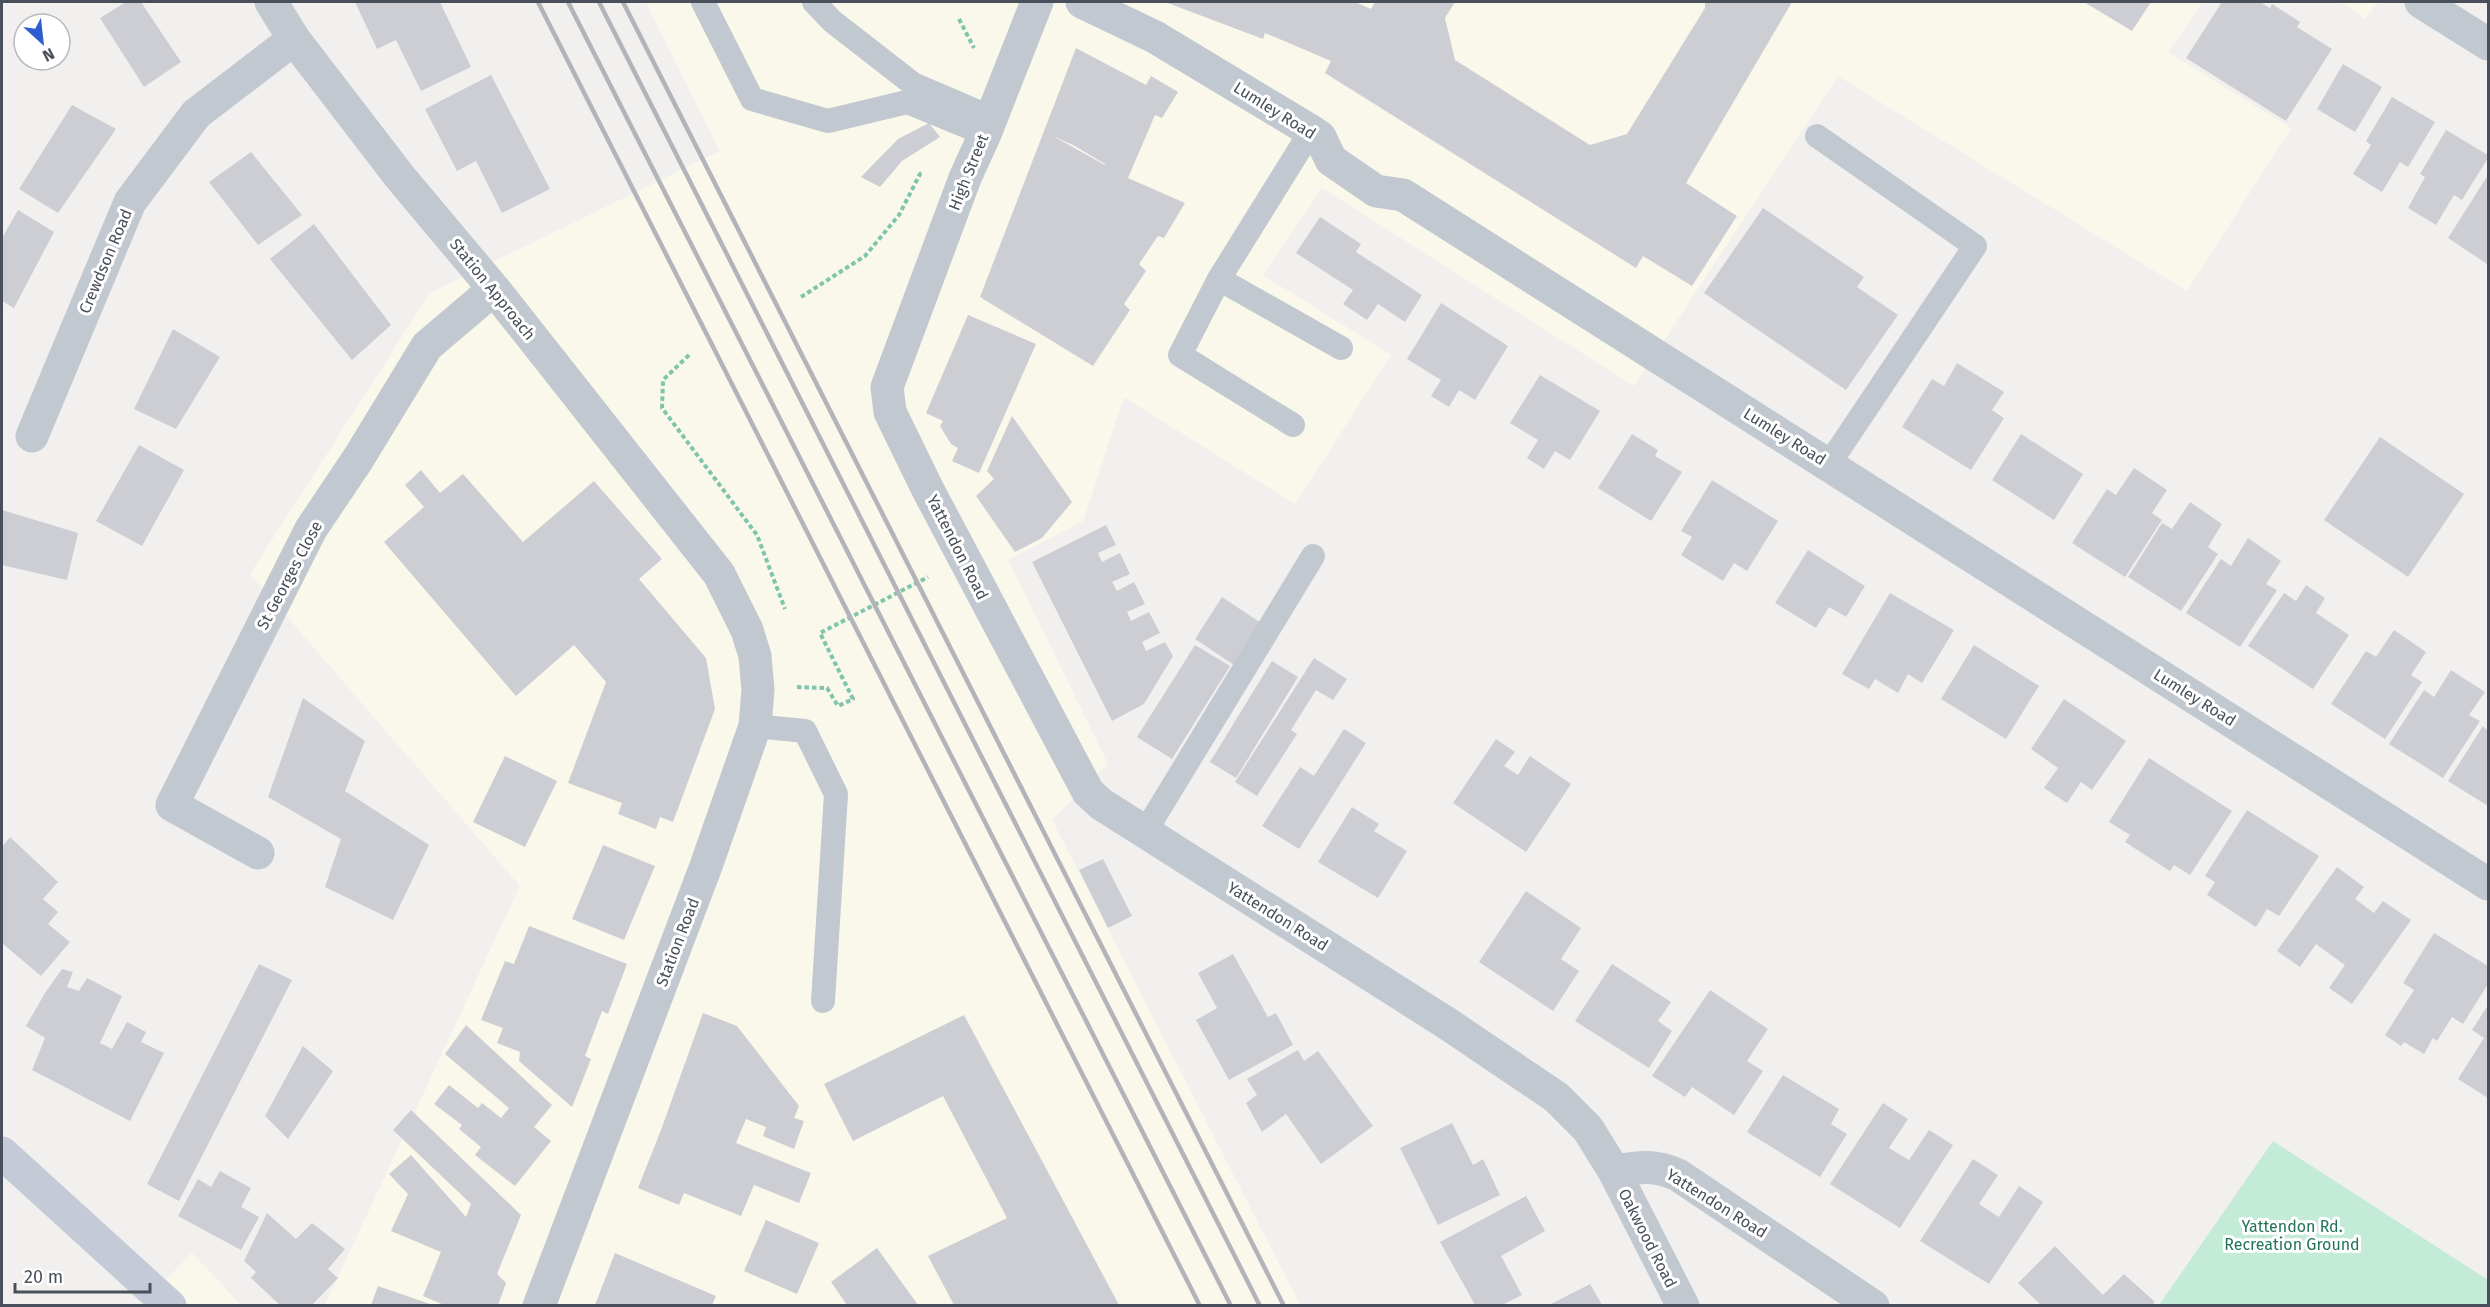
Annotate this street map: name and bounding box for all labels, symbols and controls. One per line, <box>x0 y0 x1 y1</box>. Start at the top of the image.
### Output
north arrow <box>12 12 72 72</box>
text: N <box>40 44 58 66</box>
street label: Lumley Road <box>1230 78 1319 143</box>
street label: High Street <box>945 131 992 213</box>
street label: Crewdson Road <box>75 206 136 316</box>
street label: Station Approach <box>446 235 539 344</box>
street label: Lumley Road <box>1740 404 1829 469</box>
street label: Yattendon Road <box>923 492 992 603</box>
street label: St Georges Close <box>253 518 326 633</box>
street label: Lumley Road <box>2150 665 2239 730</box>
street label: Yattendon Road <box>1224 878 1332 955</box>
street label: Station Road <box>652 895 703 989</box>
street label: Yattendon Road <box>1663 1165 1771 1242</box>
street label: Oakwood Road <box>1614 1185 1681 1291</box>
park label: Yattendon Rd. Recreation Ground <box>2224 1217 2360 1254</box>
scale bar <box>15 1256 150 1294</box>
text: 20 m <box>24 1266 63 1288</box>

